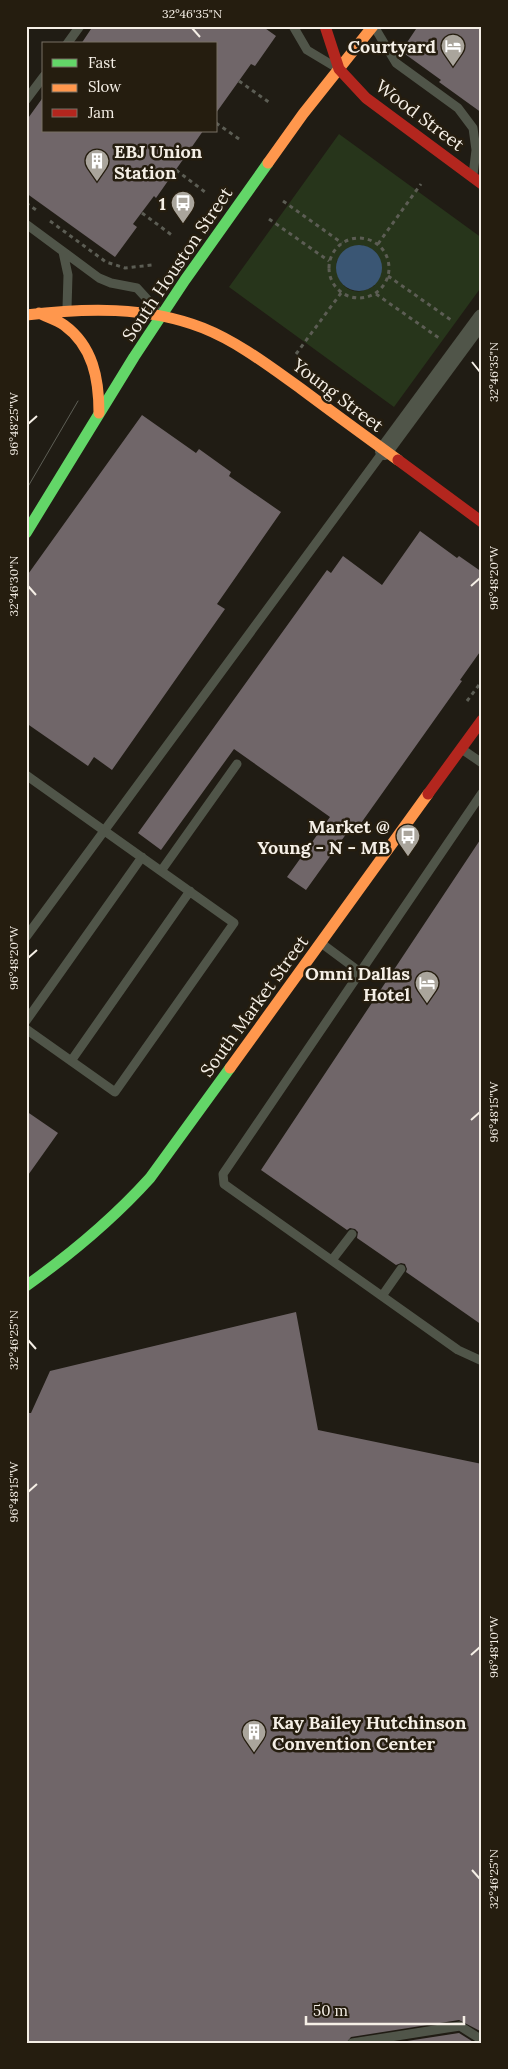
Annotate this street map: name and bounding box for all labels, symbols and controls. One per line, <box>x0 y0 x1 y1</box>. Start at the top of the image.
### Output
text: 32°46'35"N <box>162 6 222 21</box>
hotel icon: Courtyard <box>440 33 466 67</box>
place label: Courtyard <box>348 35 436 58</box>
legend <box>42 42 218 132</box>
text: Fast <box>88 53 116 72</box>
street label: Wood Street <box>371 74 469 156</box>
text: Slow <box>88 77 121 96</box>
text: Jam <box>87 103 115 122</box>
place label: EBJ Union Station <box>114 140 203 184</box>
building icon: EBJ Union Station <box>84 148 110 182</box>
street label: South Houston Street <box>117 182 237 346</box>
bus stop icon: 1 <box>170 190 196 224</box>
place label: 1 <box>159 192 166 215</box>
text: 32°46'35"N <box>486 342 501 402</box>
street label: Young Street <box>287 353 388 437</box>
text: 96°48'25"W <box>6 391 21 456</box>
text: 96°48'20"W <box>486 545 501 610</box>
text: 32°46'30"N <box>6 556 21 616</box>
place label: Market @ Young - N - MB <box>257 815 390 859</box>
bus stop icon: Market @ Young - N - MB <box>395 823 421 857</box>
text: 96°48'20"W <box>6 925 21 990</box>
street label: South Market Street <box>195 931 313 1081</box>
place label: Omni Dallas Hotel <box>305 962 410 1006</box>
hotel icon: Omni Dallas Hotel <box>414 970 440 1004</box>
text: 96°48'15"W <box>486 1080 501 1143</box>
text: 32°46'25"N <box>6 1310 21 1370</box>
text: 96°48'15"W <box>6 1460 21 1523</box>
text: 96°48'10"W <box>486 1615 501 1678</box>
place label: Kay Bailey Hutchinson Convention Center <box>272 1711 467 1755</box>
building icon: Kay Bailey Hutchinson Convention Center <box>241 1719 267 1753</box>
text: 32°46'25"N <box>486 1849 501 1909</box>
scale bar <box>306 1994 463 2026</box>
text: 50 m <box>313 2001 348 2020</box>

